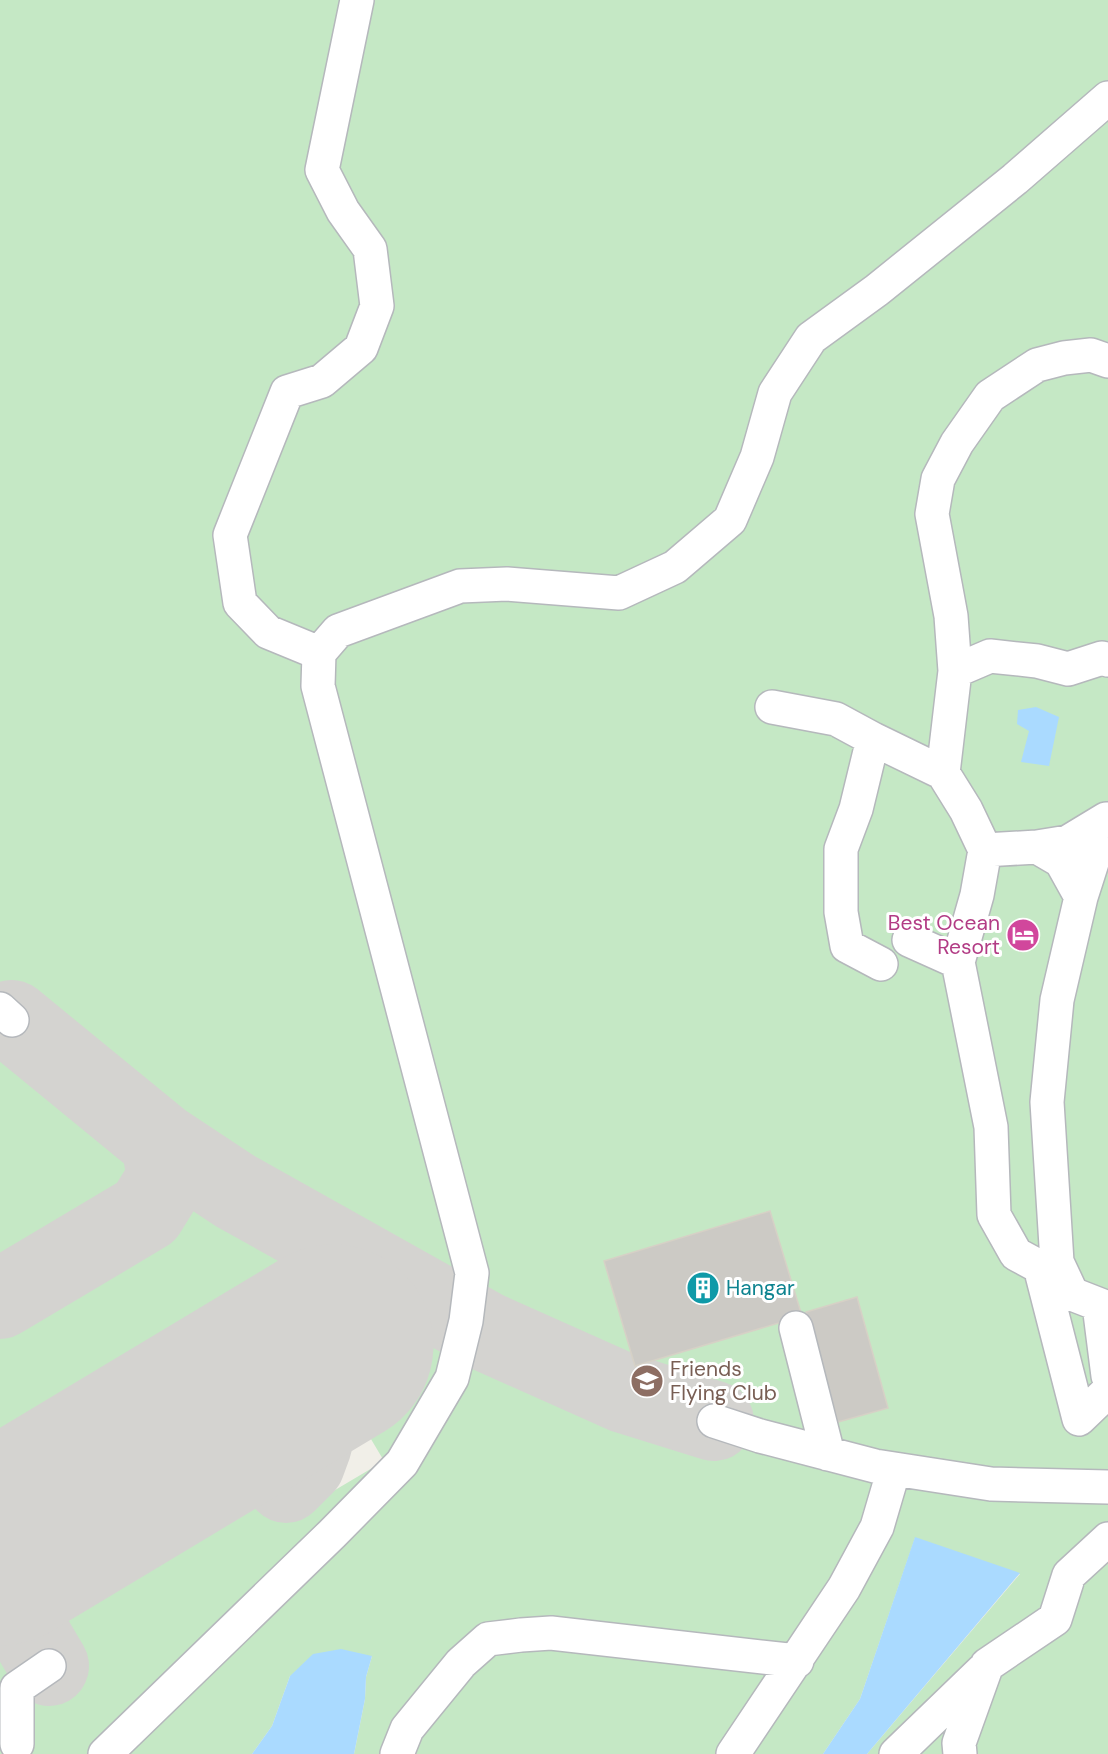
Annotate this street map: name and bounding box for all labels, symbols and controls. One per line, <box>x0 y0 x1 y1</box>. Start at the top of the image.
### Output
place label: Best Ocean Resort <box>888 909 1000 961</box>
hotel icon: Best Ocean Resort <box>1005 917 1041 953</box>
building icon: Hangar <box>685 1270 721 1306</box>
place label: Hangar <box>726 1274 795 1302</box>
place label: Friends Flying Club <box>670 1355 777 1407</box>
school or university icon: Friends Flying Club <box>629 1363 665 1399</box>

